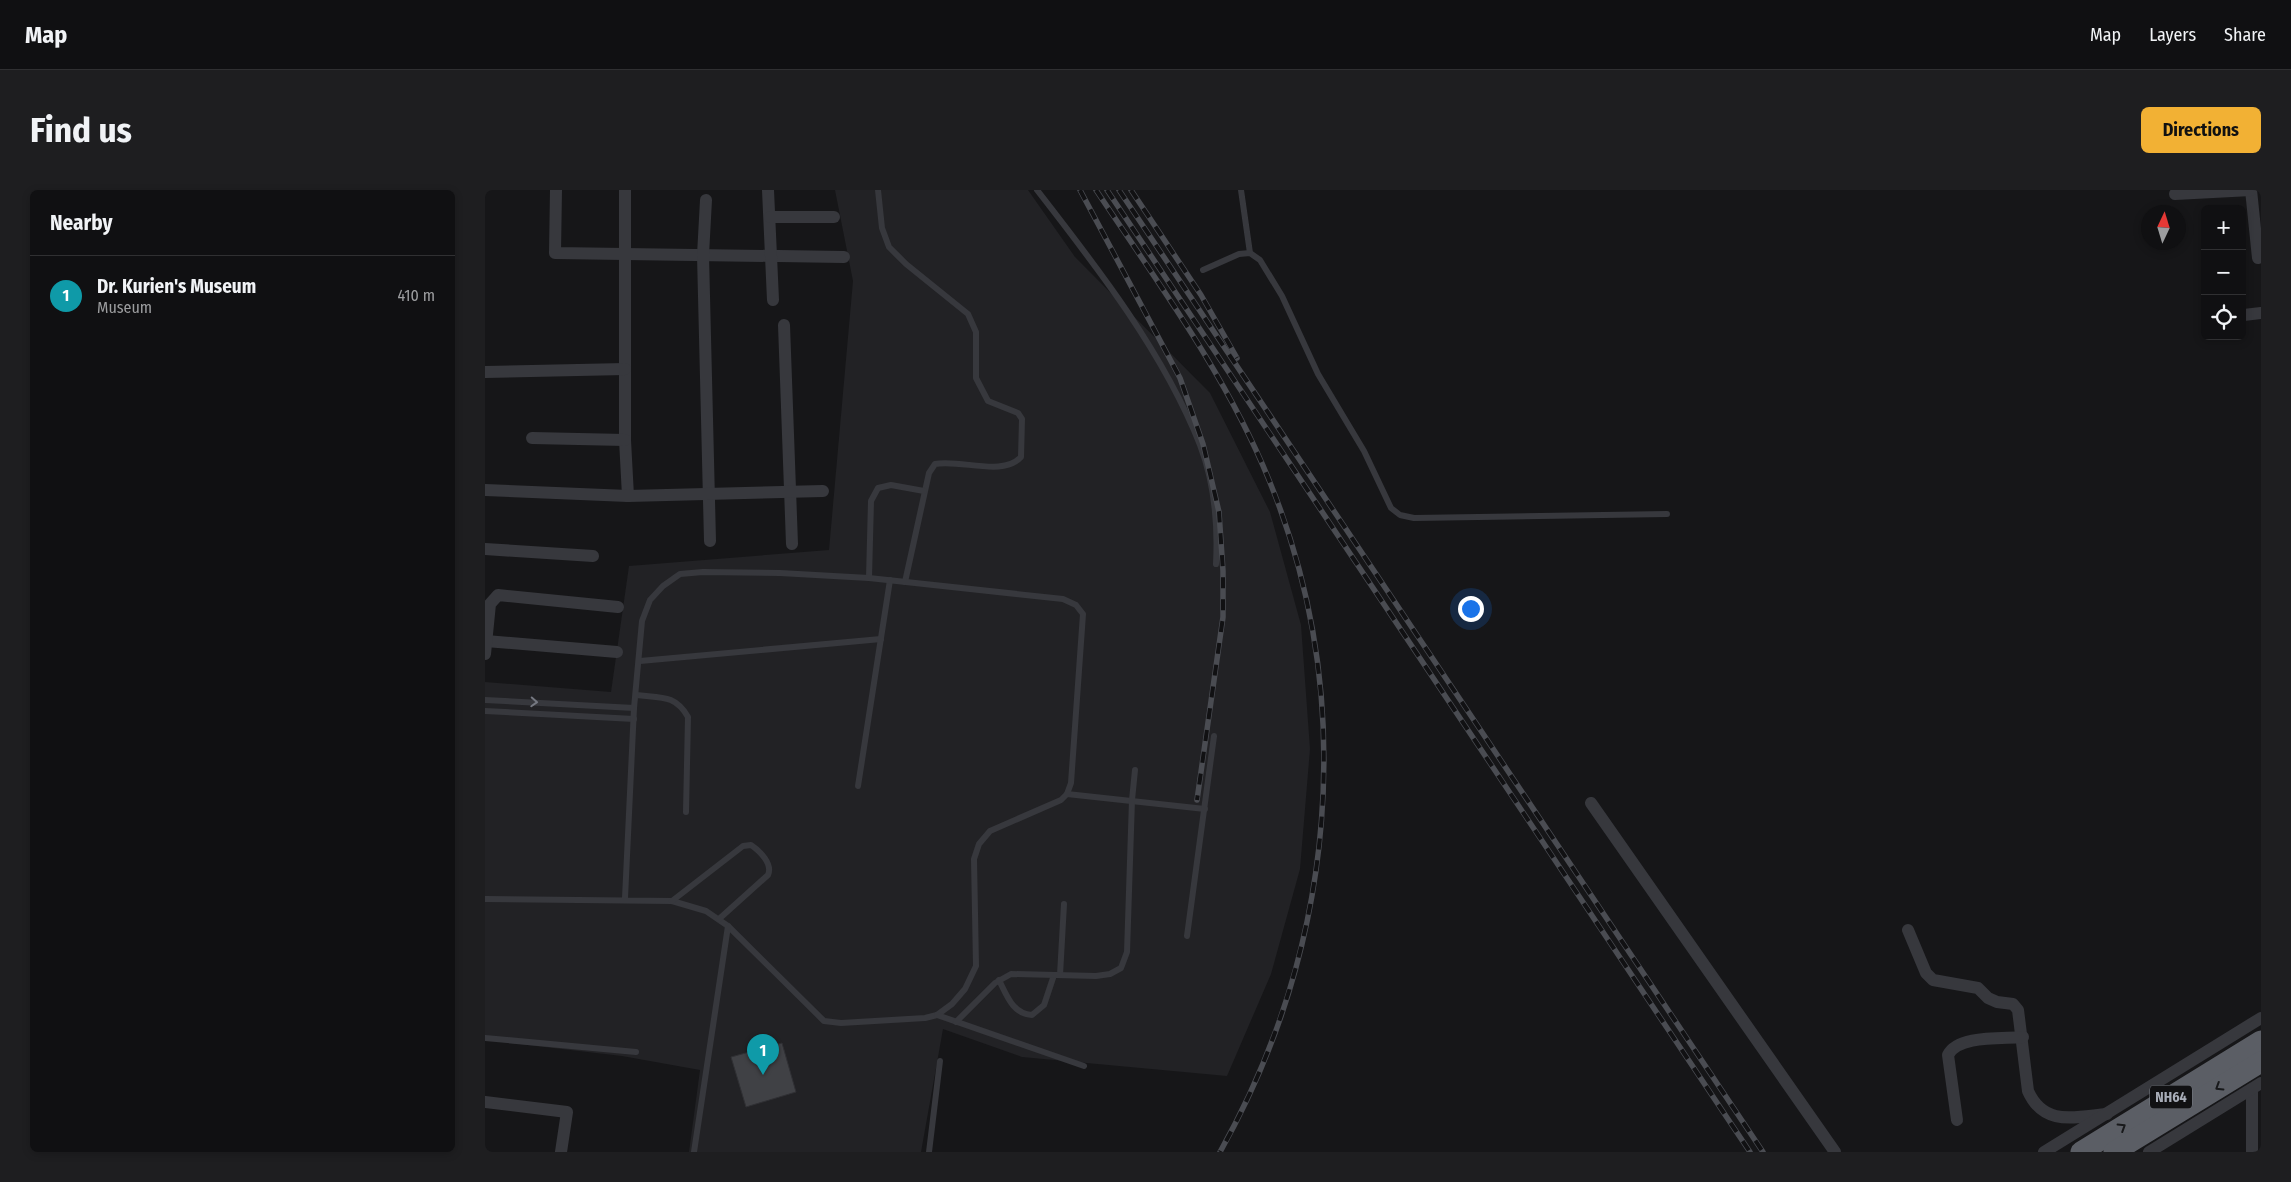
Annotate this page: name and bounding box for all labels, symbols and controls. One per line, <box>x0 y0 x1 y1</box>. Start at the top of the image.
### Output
text: Map <box>25 21 67 49</box>
text: Map <box>2090 24 2121 46</box>
text: Layers <box>2149 24 2196 46</box>
text: Share <box>2224 24 2266 46</box>
button: Directions <box>2141 107 2261 153</box>
text: Find us <box>30 109 132 151</box>
north arrow <box>2141 205 2186 250</box>
map controls <box>2201 205 2246 340</box>
button: + <box>2201 205 2246 250</box>
text: Nearby <box>50 210 112 236</box>
button: − <box>2201 250 2246 295</box>
text: Dr. Kurien's Museum <box>97 275 256 298</box>
text: 1 <box>63 286 69 305</box>
text: 410 m <box>397 286 435 305</box>
button: locate <box>2201 295 2246 340</box>
text: Museum <box>97 298 152 317</box>
your location <box>1458 596 1484 622</box>
one-way arrow <box>530 697 538 708</box>
pin: 1 <box>747 1034 779 1075</box>
one-way arrow <box>2216 1081 2225 1091</box>
road number: NH64 <box>2150 1086 2192 1109</box>
one-way arrow <box>2117 1123 2126 1133</box>

